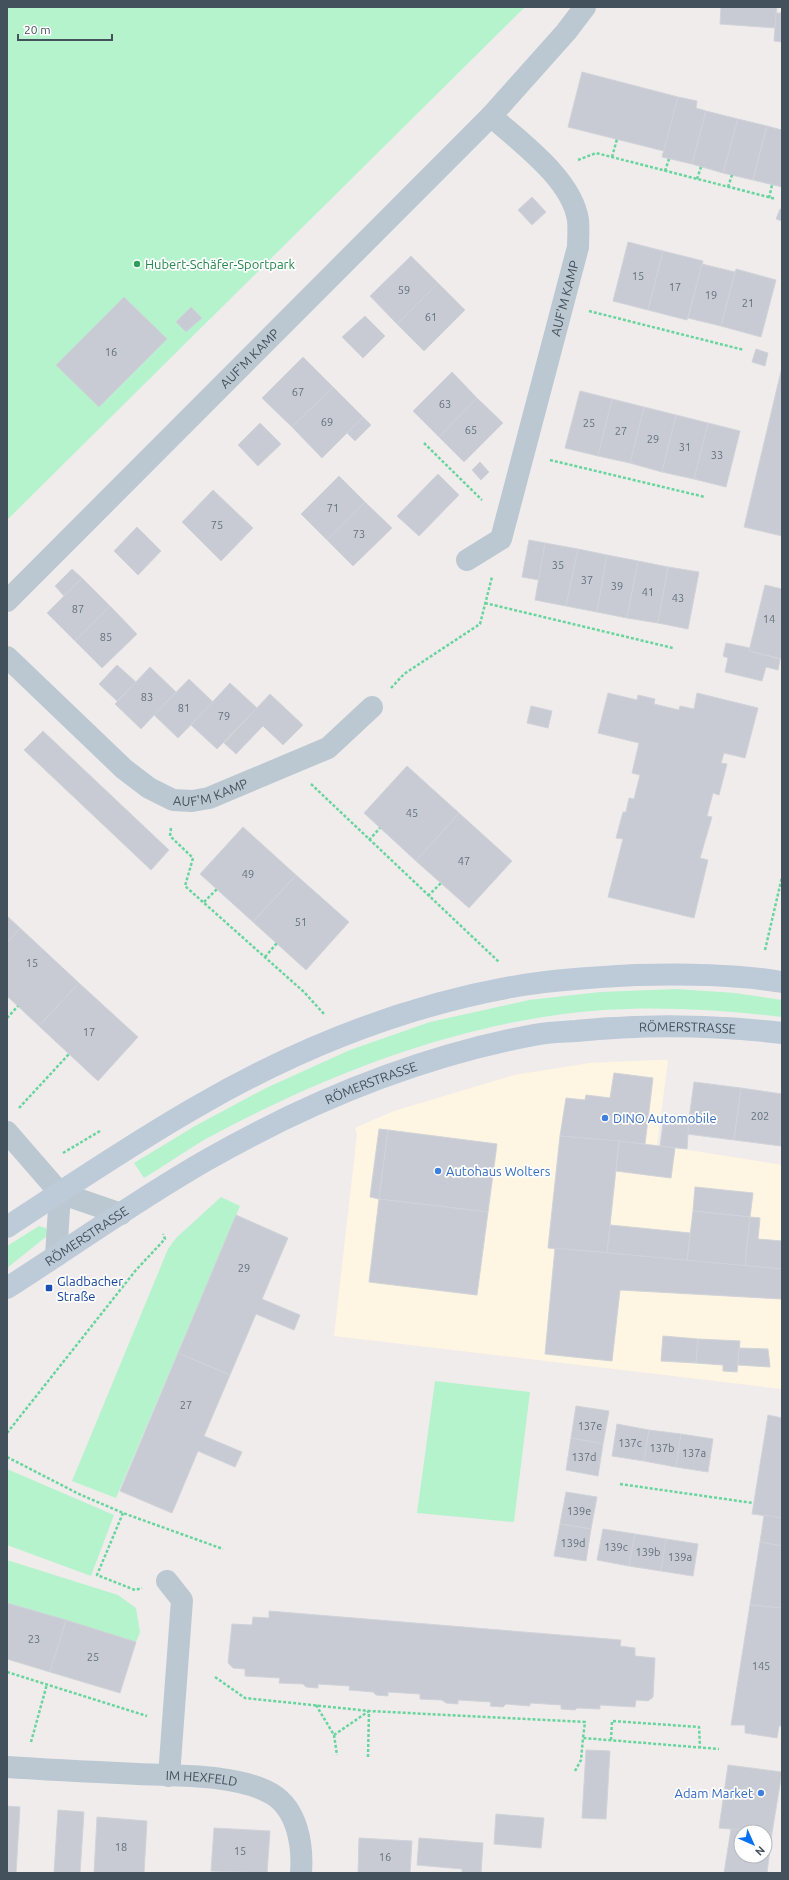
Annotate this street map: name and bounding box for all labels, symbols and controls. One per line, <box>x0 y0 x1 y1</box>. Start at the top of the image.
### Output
scale bar <box>18 16 112 42</box>
text: 20 m <box>24 23 51 36</box>
place label: Hubert-Schäfer-Sportpark <box>145 257 296 271</box>
marker: Hubert-Schäfer-Sportpark <box>132 259 142 269</box>
street label: AUF'M KAMP <box>548 259 581 337</box>
house number: 15 <box>632 270 644 282</box>
house number: 17 <box>669 281 681 293</box>
house number: 59 <box>398 284 410 296</box>
house number: 19 <box>705 289 717 301</box>
house number: 21 <box>742 297 754 309</box>
house number: 61 <box>425 311 437 323</box>
street label: AUF'M KAMP <box>217 326 282 391</box>
house number: 16 <box>105 346 117 358</box>
house number: 67 <box>292 386 304 398</box>
house number: 63 <box>439 398 451 410</box>
house number: 69 <box>321 416 333 428</box>
house number: 25 <box>583 417 595 429</box>
house number: 65 <box>465 424 477 436</box>
house number: 27 <box>615 425 627 437</box>
house number: 29 <box>647 433 659 445</box>
house number: 31 <box>679 441 691 453</box>
house number: 33 <box>711 449 723 461</box>
house number: 71 <box>327 502 339 514</box>
house number: 75 <box>211 519 223 531</box>
house number: 73 <box>353 528 365 540</box>
house number: 35 <box>552 559 564 571</box>
house number: 37 <box>581 574 593 586</box>
house number: 39 <box>611 580 623 592</box>
house number: 41 <box>642 586 654 598</box>
house number: 43 <box>672 592 684 604</box>
house number: 87 <box>72 603 84 615</box>
house number: 14 <box>763 613 775 625</box>
house number: 85 <box>100 631 112 643</box>
house number: 83 <box>141 691 153 703</box>
house number: 81 <box>178 702 190 714</box>
house number: 79 <box>218 710 230 722</box>
street label: AUF'M KAMP <box>173 775 250 808</box>
house number: 45 <box>406 807 418 819</box>
house number: 47 <box>458 855 470 867</box>
house number: 49 <box>242 868 254 880</box>
house number: 51 <box>295 916 307 928</box>
house number: 15 <box>26 957 38 969</box>
street label: RÖMERSTRASSE <box>639 1018 736 1036</box>
house number: 17 <box>83 1026 95 1038</box>
street label: RÖMERSTRASSE <box>323 1059 418 1106</box>
house number: 202 <box>751 1110 769 1122</box>
place label: DINO Automobile <box>613 1111 717 1125</box>
marker: DINO Automobile <box>600 1113 610 1123</box>
place label: Autohaus Wolters <box>446 1164 551 1178</box>
marker: Autohaus Wolters <box>433 1166 443 1176</box>
street label: RÖMERSTRASSE <box>42 1203 131 1269</box>
house number: 29 <box>238 1262 250 1274</box>
place label: Gladbacher Straße <box>57 1274 123 1303</box>
marker: Gladbacher Straße <box>44 1283 54 1293</box>
house number: 27 <box>180 1399 192 1411</box>
house number: 137e <box>578 1420 602 1432</box>
house number: 137c <box>618 1437 642 1449</box>
house number: 137b <box>649 1442 675 1454</box>
house number: 137a <box>682 1447 706 1459</box>
house number: 137d <box>571 1451 597 1463</box>
house number: 139e <box>567 1505 591 1517</box>
house number: 139d <box>560 1537 586 1549</box>
house number: 139c <box>604 1541 628 1553</box>
house number: 139b <box>635 1546 661 1558</box>
house number: 139a <box>668 1551 692 1563</box>
house number: 23 <box>28 1633 40 1645</box>
house number: 25 <box>87 1651 99 1663</box>
house number: 145 <box>752 1660 770 1672</box>
street label: IM HEXFELD <box>165 1768 239 1788</box>
place label: Adam Market <box>675 1786 753 1800</box>
marker: Adam Market <box>756 1788 766 1798</box>
north arrow <box>733 1824 773 1864</box>
house number: 18 <box>115 1841 127 1853</box>
text: N <box>753 1844 767 1858</box>
house number: 15 <box>234 1845 246 1857</box>
house number: 16 <box>379 1851 391 1863</box>

